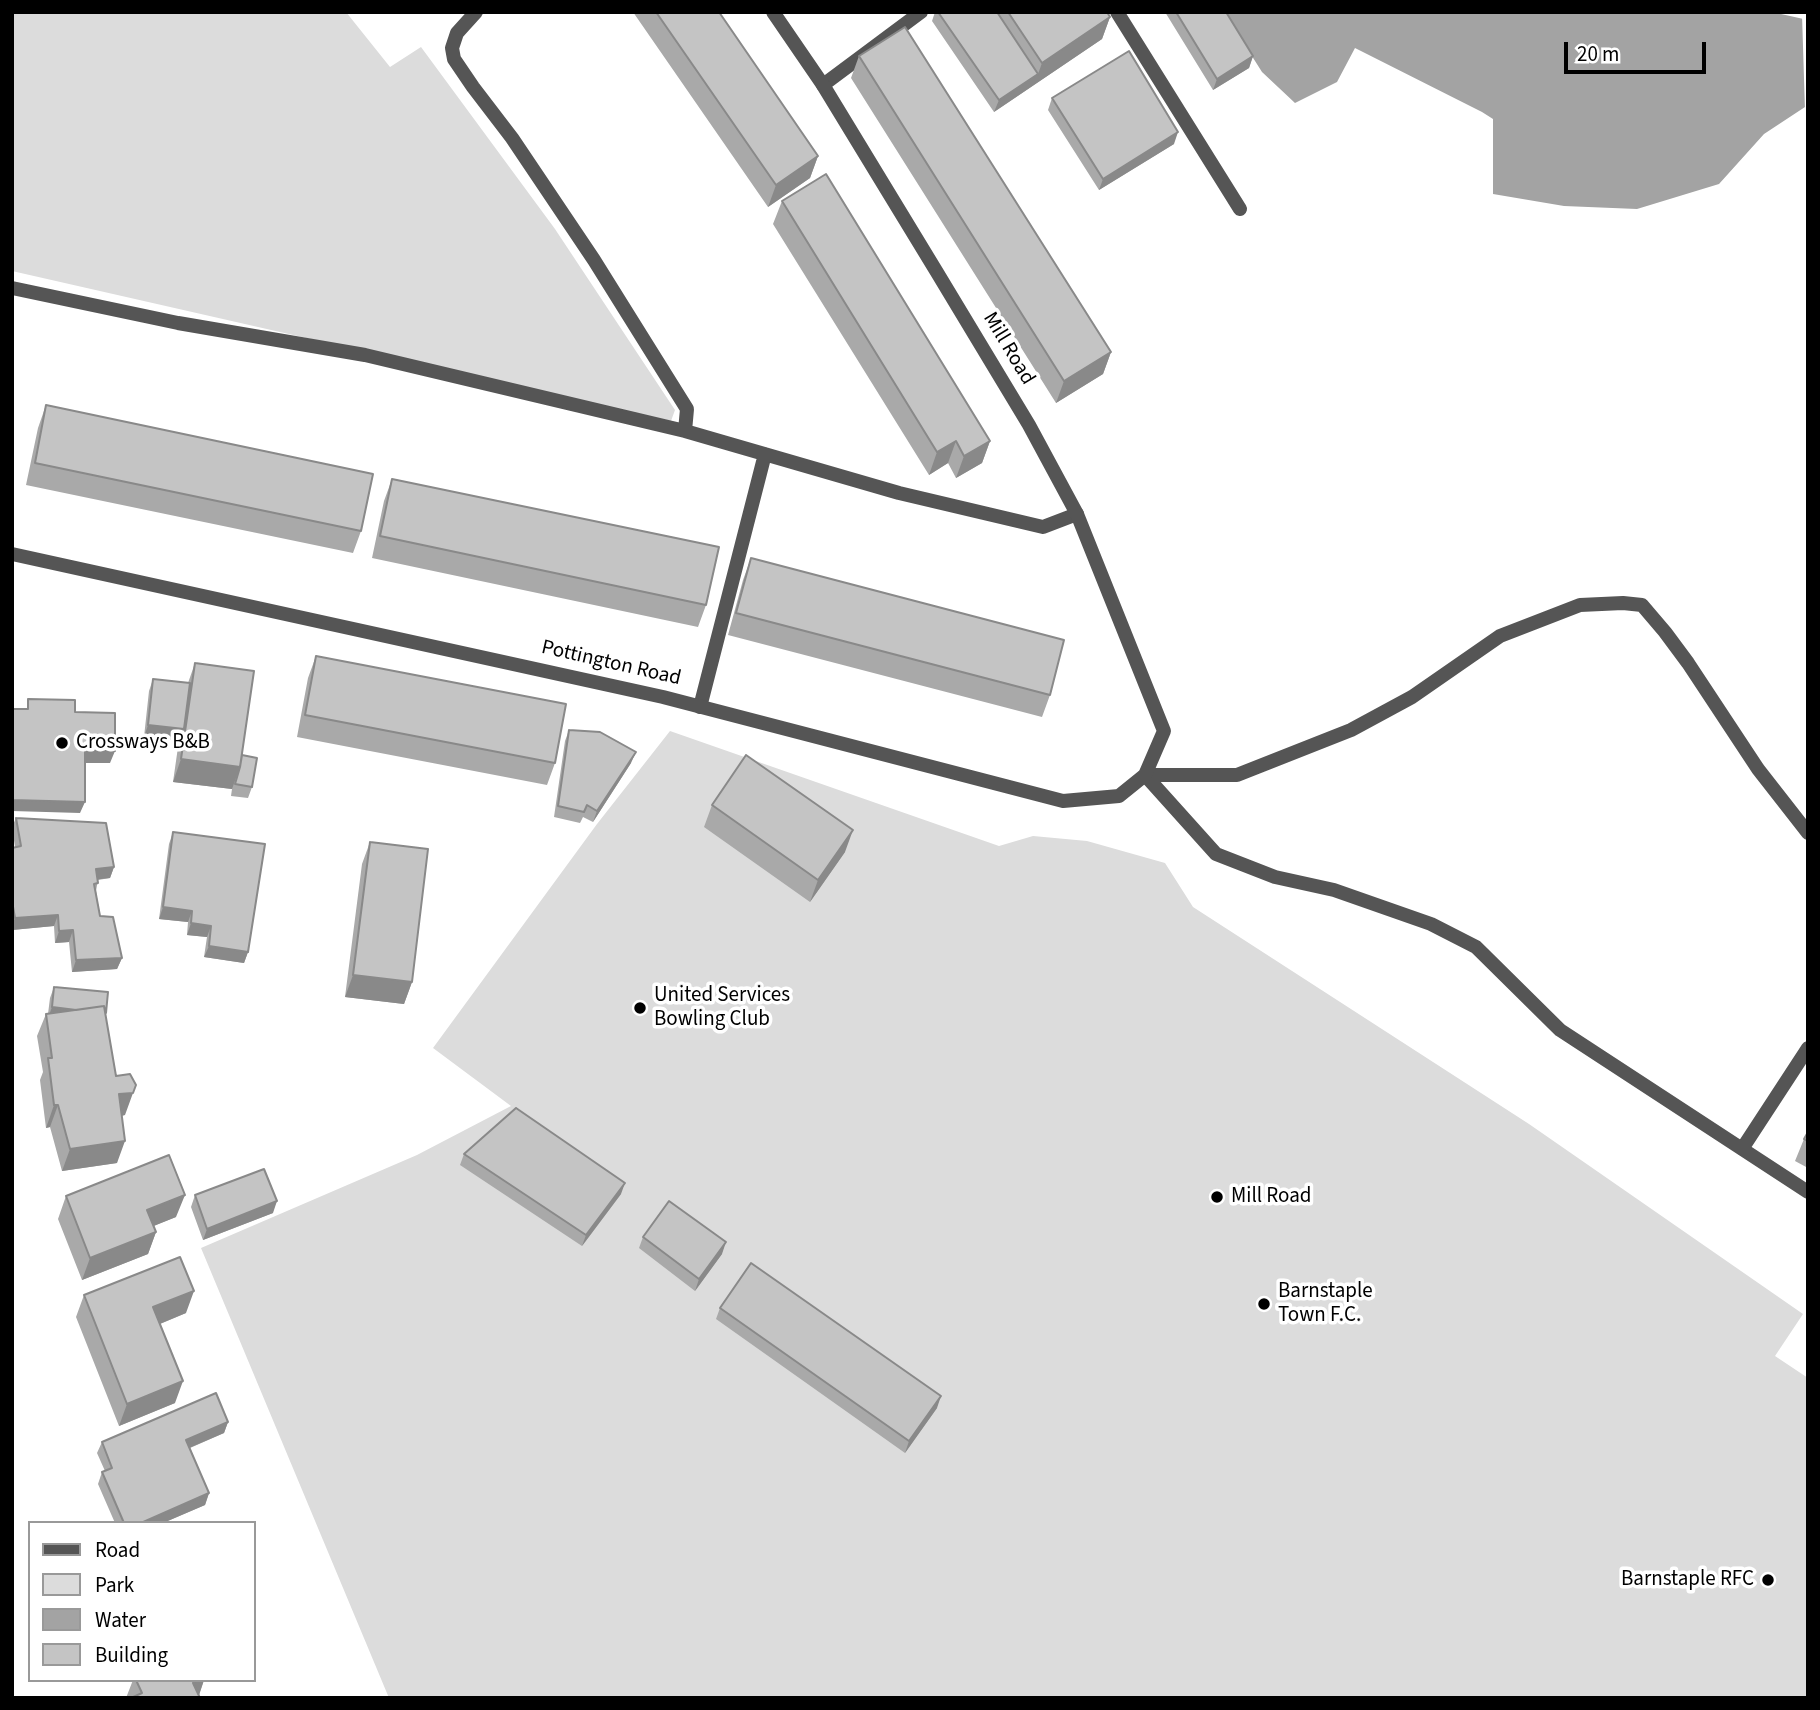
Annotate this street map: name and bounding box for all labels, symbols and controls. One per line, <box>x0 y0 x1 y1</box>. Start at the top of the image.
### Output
scale bar <box>1568 28 1710 72</box>
text: 20 m <box>1577 39 1619 69</box>
street label: Mill Road <box>976 308 1040 390</box>
street label: Pottington Road <box>539 636 683 692</box>
place label: Crossways B&B <box>76 730 210 756</box>
marker: Crossways B&B <box>54 735 70 751</box>
place label: United Services Bowling Club <box>654 983 790 1033</box>
marker: United Services Bowling Club <box>632 1000 648 1016</box>
place label: Mill Road <box>1231 1184 1311 1210</box>
marker: Mill Road <box>1209 1189 1225 1205</box>
place label: Barnstaple Town F.C. <box>1278 1279 1373 1329</box>
marker: Barnstaple Town F.C. <box>1256 1296 1272 1312</box>
legend <box>28 1521 256 1682</box>
text: Road <box>95 1535 140 1565</box>
place label: Barnstaple RFC <box>1621 1567 1754 1593</box>
text: Park <box>95 1570 134 1600</box>
marker: Barnstaple RFC <box>1760 1572 1776 1588</box>
text: Water <box>95 1605 146 1635</box>
text: Building <box>95 1640 168 1670</box>

